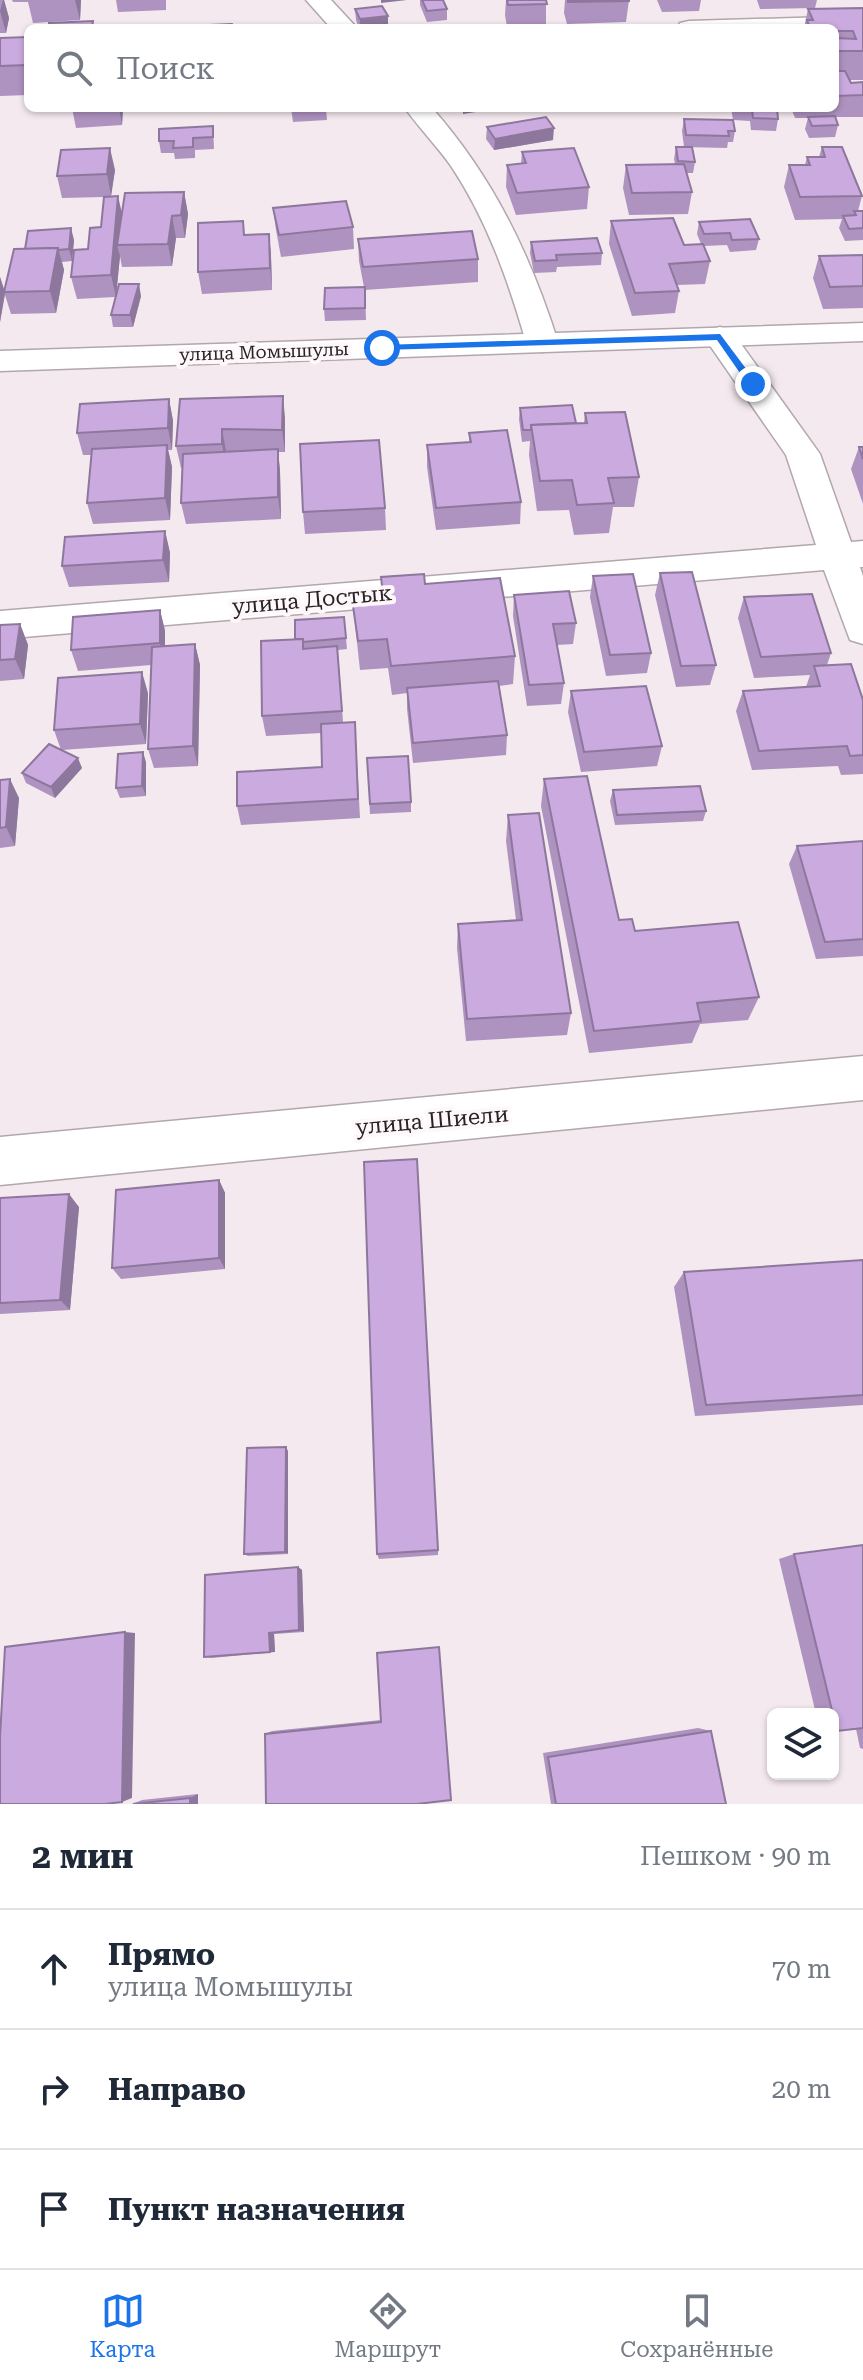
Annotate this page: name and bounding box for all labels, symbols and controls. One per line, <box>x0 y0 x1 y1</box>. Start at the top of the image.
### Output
search box <box>24 24 839 112</box>
icon: search <box>52 46 96 90</box>
text: Поиск <box>116 51 215 86</box>
route start <box>364 330 400 366</box>
street label: улица Момышулы <box>179 338 349 365</box>
route end <box>735 366 771 402</box>
street label: улица Достык <box>231 580 393 619</box>
street label: улица Шиели <box>355 1101 510 1140</box>
map controls <box>767 1708 839 1780</box>
button: layers <box>767 1708 839 1780</box>
text: 2 мин <box>32 1836 134 1876</box>
text: Пешком · 90 m <box>640 1841 831 1871</box>
text: Прямо <box>108 1937 215 1972</box>
icon: ahead <box>32 1947 76 1991</box>
text: 70 m <box>772 1954 831 1984</box>
text: улица Момышулы <box>108 1972 353 2002</box>
icon: right <box>32 2067 76 2111</box>
text: Направо <box>108 2072 246 2107</box>
text: 20 m <box>772 2074 831 2104</box>
icon: arrive <box>32 2187 76 2231</box>
text: Пункт назначения <box>108 2192 405 2227</box>
tab: Карта <box>90 2289 155 2362</box>
tab: Маршрут <box>335 2289 441 2362</box>
tab: Сохранённые <box>620 2289 773 2362</box>

